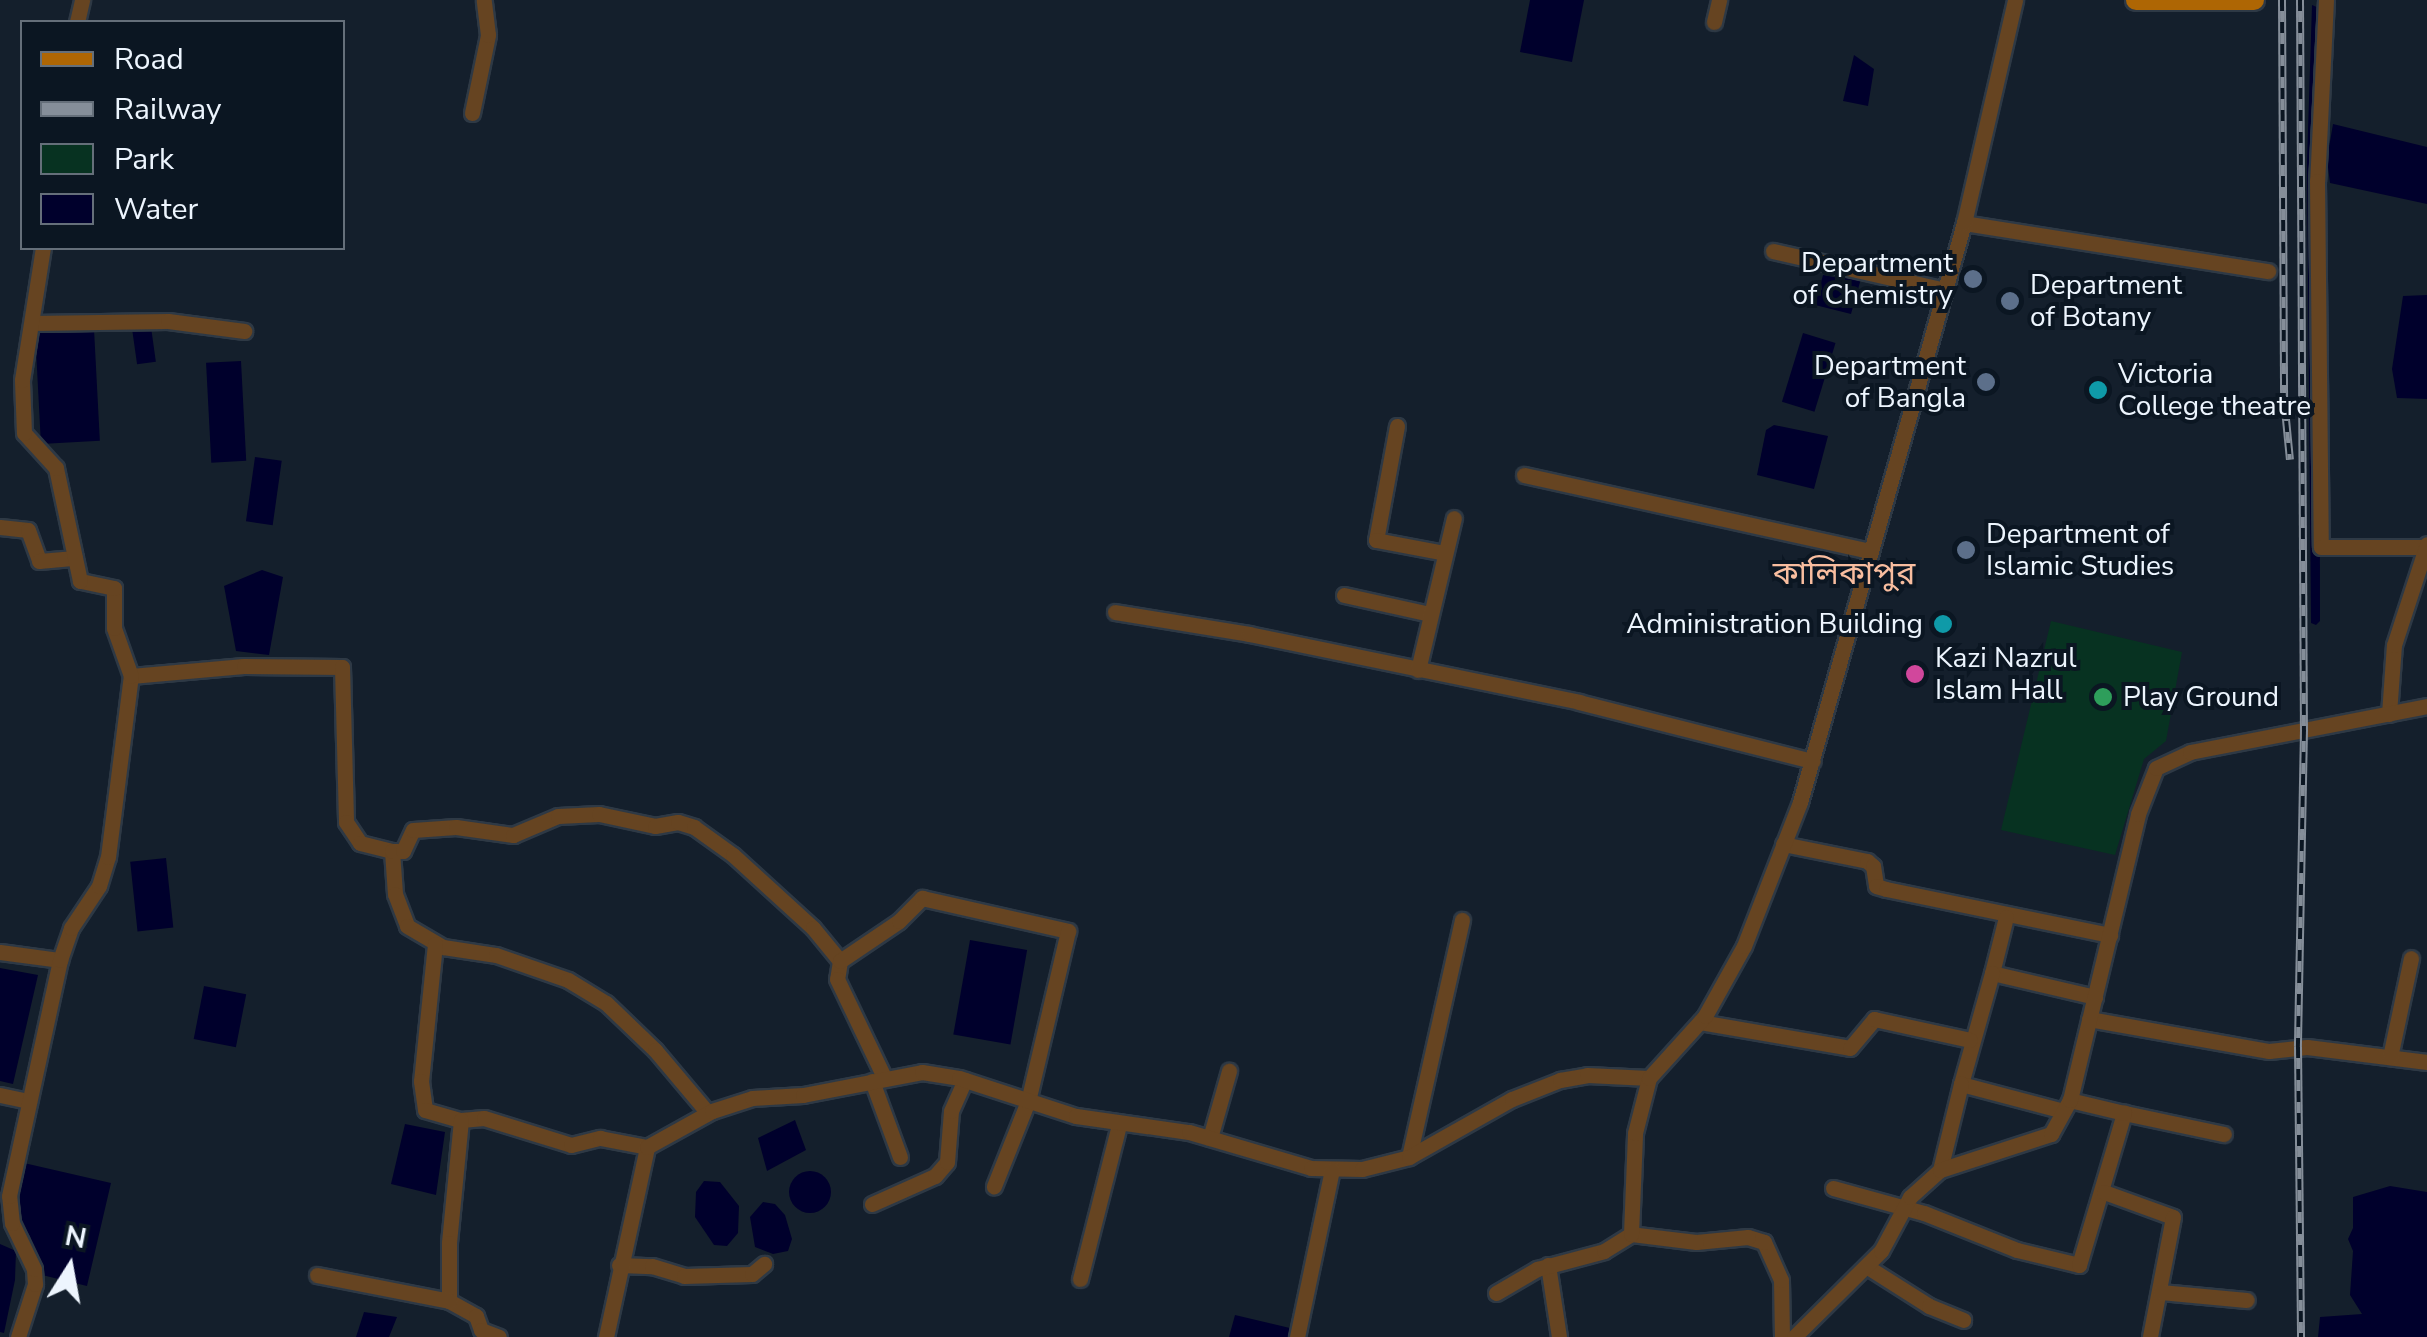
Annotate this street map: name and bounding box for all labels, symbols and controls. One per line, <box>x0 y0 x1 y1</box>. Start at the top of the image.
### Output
legend <box>20 20 345 250</box>
text: Road <box>114 39 184 80</box>
text: Railway <box>114 89 222 130</box>
text: Park <box>114 139 174 180</box>
text: Water <box>114 189 198 230</box>
place label: Department of Chemistry <box>1793 246 1953 312</box>
marker: Department of Chemistry <box>1962 268 1984 290</box>
place label: Department of Botany <box>2030 268 2182 334</box>
marker: Department of Botany <box>1999 290 2021 312</box>
place label: Department of Bangla <box>1814 349 1966 415</box>
place label: Victoria College theatre <box>2118 357 2311 423</box>
marker: Department of Bangla <box>1975 371 1997 393</box>
marker: Victoria College theatre <box>2087 379 2109 401</box>
place label: Department of Islamic Studies <box>1986 517 2174 583</box>
marker: Department of Islamic Studies <box>1955 539 1977 561</box>
district label: কালিকাপুর <box>1773 555 1915 593</box>
place label: Administration Building <box>1626 607 1923 641</box>
marker: Administration Building <box>1932 613 1954 635</box>
place label: Kazi Nazrul Islam Hall <box>1935 641 2077 707</box>
marker: Kazi Nazrul Islam Hall <box>1904 663 1926 685</box>
place label: Play Ground <box>2123 680 2279 714</box>
marker: Play Ground <box>2092 686 2114 708</box>
north arrow <box>20 1217 120 1317</box>
text: N <box>62 1217 90 1258</box>

